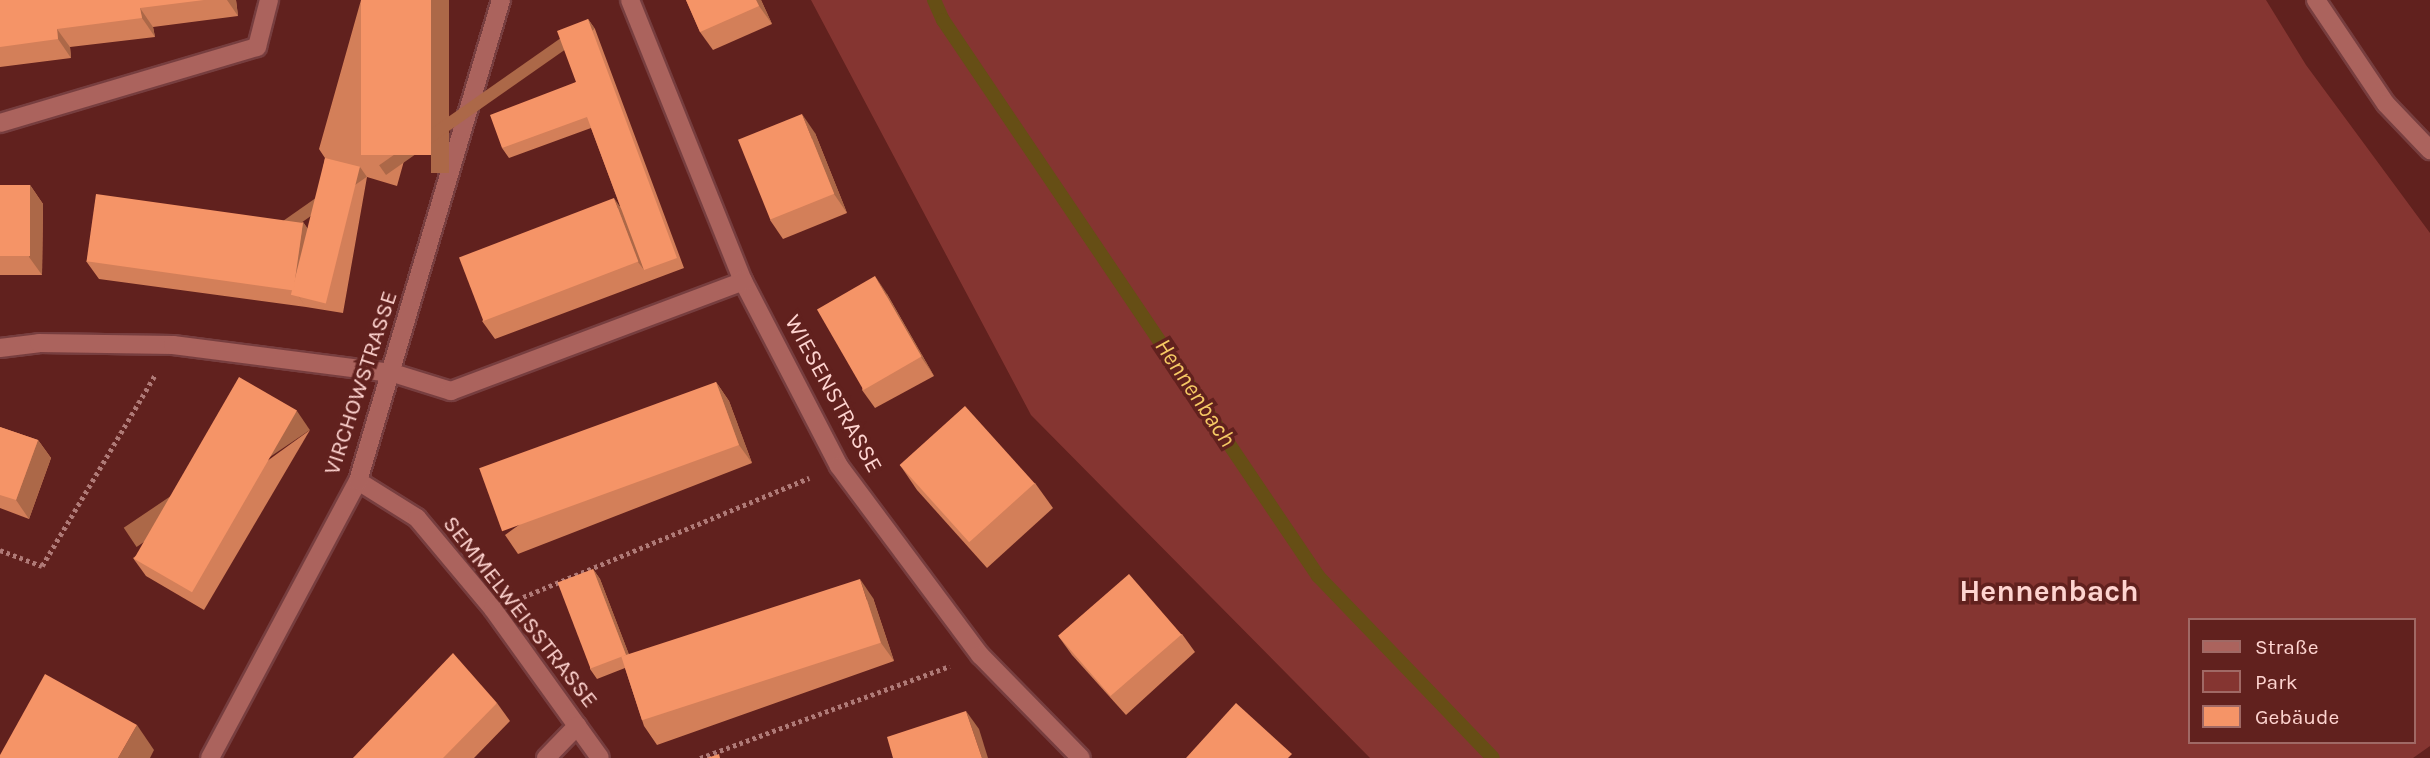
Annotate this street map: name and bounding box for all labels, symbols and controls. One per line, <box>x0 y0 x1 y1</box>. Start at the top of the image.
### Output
street label: VIRCHOWSTRASSE <box>318 288 404 478</box>
street label: WIESENSTRASSE <box>778 310 888 478</box>
water label: Hennenbach <box>1148 333 1242 453</box>
street label: SEMMELWEISSTRASSE <box>437 511 603 713</box>
district label: Hennenbach <box>1959 573 2139 609</box>
legend <box>2188 618 2416 744</box>
text: Straße <box>2255 635 2318 659</box>
text: Park <box>2255 670 2298 694</box>
text: Gebäude <box>2255 705 2339 729</box>

